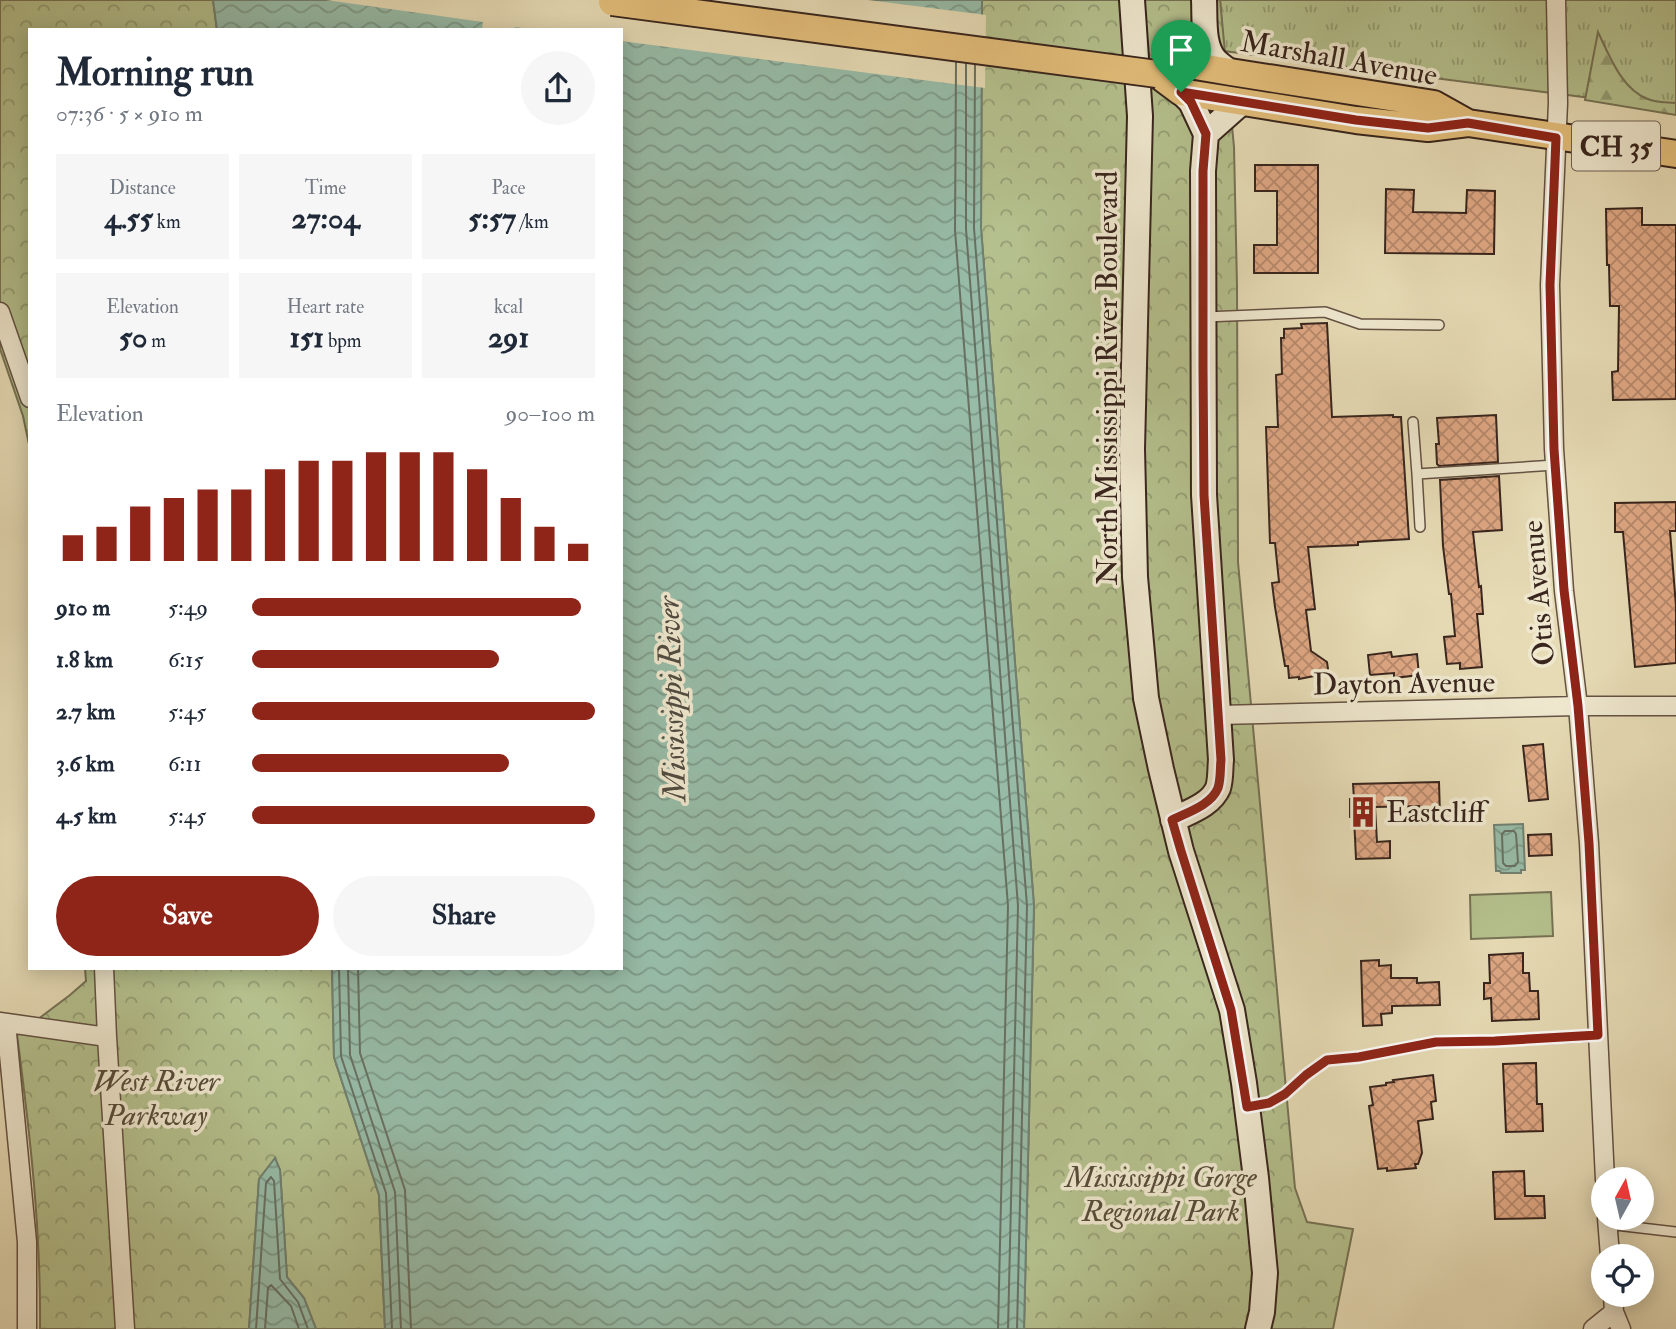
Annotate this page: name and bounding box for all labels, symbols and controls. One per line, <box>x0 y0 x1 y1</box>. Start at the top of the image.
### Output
pin <box>1151 20 1211 92</box>
street label: Marshall Avenue <box>1238 23 1440 94</box>
icon: arrive <box>1162 31 1200 69</box>
text: Morning run <box>56 49 254 97</box>
button: share <box>521 51 595 125</box>
text: 07:36 · 5 × 910 m <box>56 99 203 128</box>
road number: CH 35 <box>1572 122 1660 170</box>
street label: North Mississippi River Boulevard <box>1089 170 1126 585</box>
text: Distance <box>109 176 176 200</box>
text: Time <box>305 176 346 200</box>
text: Pace <box>491 176 526 200</box>
text: 4.55 <box>104 200 153 237</box>
text: 27:04 <box>292 200 359 237</box>
text: 5:57 <box>468 200 516 237</box>
text: km <box>153 210 181 234</box>
text: /km <box>516 210 549 234</box>
text: Elevation <box>106 295 179 319</box>
text: Heart rate <box>287 295 364 319</box>
text: kcal <box>494 295 523 319</box>
text: 50 <box>119 319 147 356</box>
text: 151 <box>289 319 324 356</box>
text: 291 <box>488 319 529 356</box>
text: m <box>147 329 166 353</box>
text: bpm <box>324 329 362 353</box>
text: Elevation <box>56 399 144 428</box>
text: 90–100 m <box>505 399 595 428</box>
street label: Otis Avenue <box>1514 519 1563 667</box>
text: 910 m <box>56 593 110 622</box>
text: 5:49 <box>168 593 208 622</box>
water label: Mississippi River <box>648 594 696 804</box>
text: 1.8 km <box>56 645 113 674</box>
text: 6:15 <box>168 645 204 674</box>
street label: Dayton Avenue <box>1313 663 1496 704</box>
text: 2.7 km <box>56 697 115 726</box>
text: 5:45 <box>168 697 206 726</box>
text: 3.6 km <box>56 749 115 778</box>
text: 6:11 <box>168 749 202 778</box>
place label: Eastcliff <box>1386 794 1490 831</box>
building icon: Eastcliff <box>1346 795 1380 829</box>
text: 4.5 km <box>56 801 117 830</box>
text: 5:45 <box>168 801 206 830</box>
button: Save <box>56 876 319 956</box>
button: Share <box>333 876 595 956</box>
park label: West River Parkway <box>93 1063 221 1134</box>
park label: Mississippi Gorge Regional Park <box>1063 1159 1258 1230</box>
north arrow <box>1591 1167 1654 1230</box>
map controls <box>1591 1167 1654 1307</box>
button: locate <box>1591 1244 1654 1307</box>

